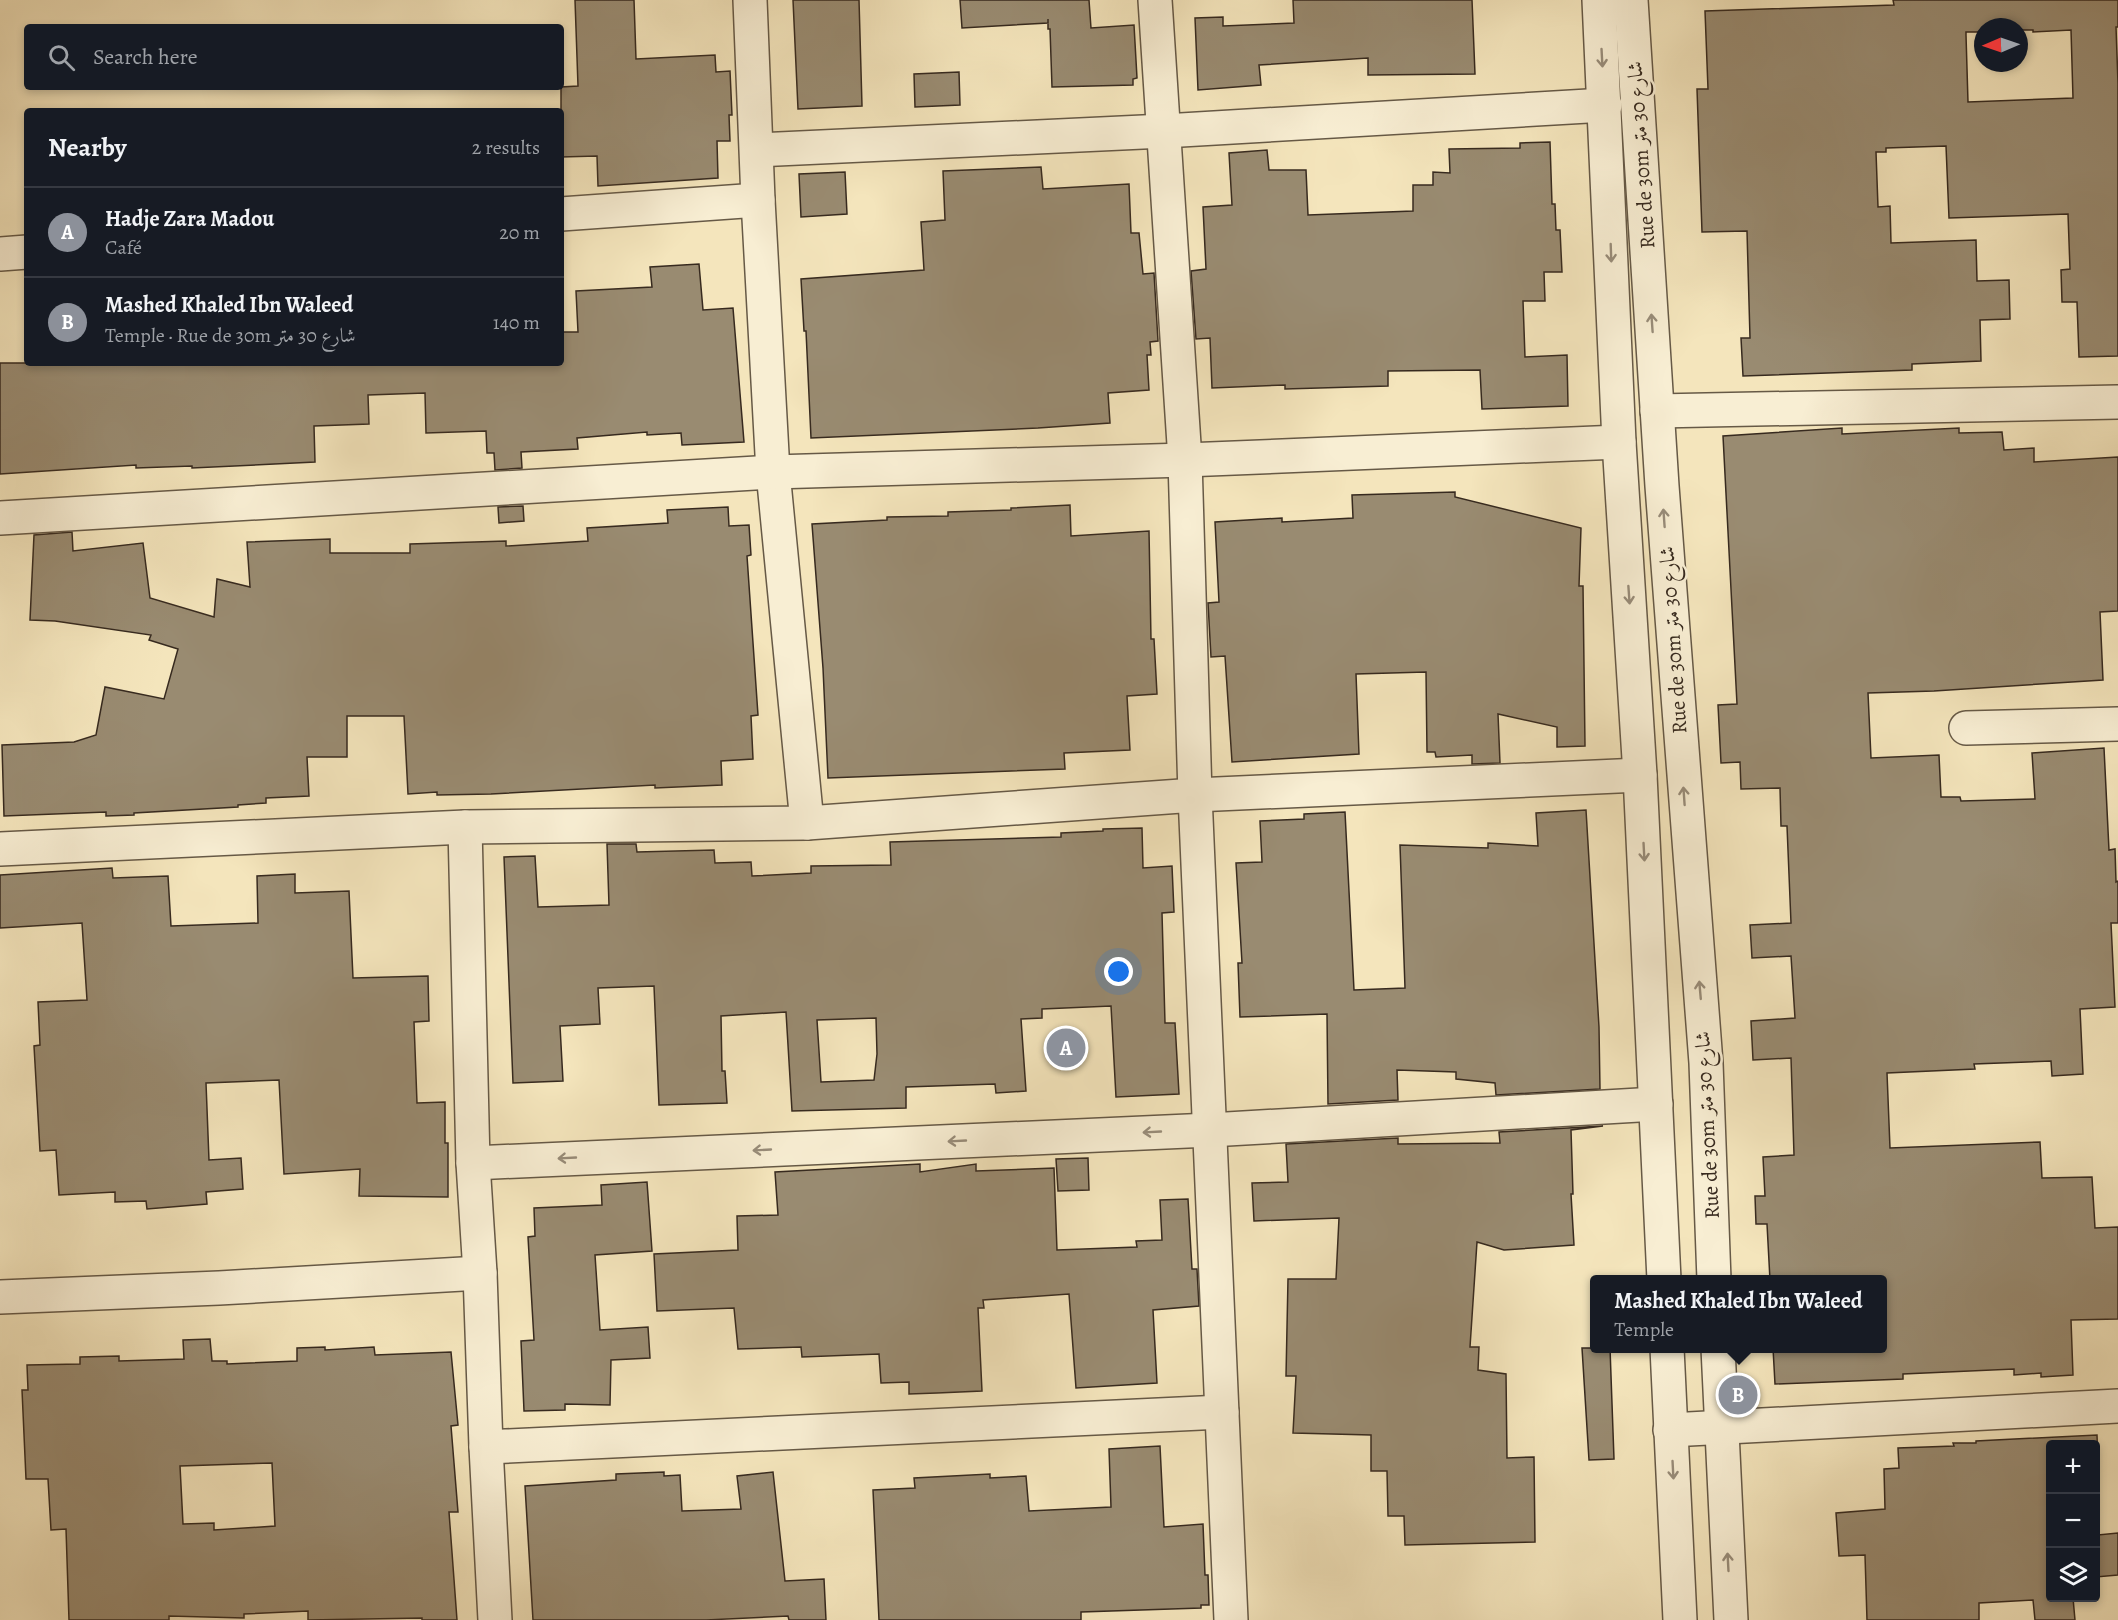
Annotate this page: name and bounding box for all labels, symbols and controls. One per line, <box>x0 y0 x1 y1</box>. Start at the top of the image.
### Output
north arrow <box>1974 18 2028 72</box>
search box <box>24 24 564 90</box>
icon: search <box>45 41 78 74</box>
text: Search here <box>93 42 198 72</box>
one-way arrow <box>1597 48 1608 68</box>
street label: Rue de 30m شارع 30 متر <box>1620 60 1666 250</box>
text: Nearby <box>48 130 127 165</box>
text: 2 results <box>472 134 540 161</box>
text: Hadje Zara Madou <box>105 204 274 234</box>
text: A <box>61 219 74 246</box>
text: 20 m <box>499 219 540 246</box>
text: Café <box>105 234 142 261</box>
one-way arrow <box>1606 243 1617 263</box>
text: Mashed Khaled Ibn Waleed <box>105 290 353 320</box>
text: B <box>61 309 74 336</box>
text: 140 m <box>493 309 540 336</box>
one-way arrow <box>1646 314 1657 334</box>
text: Temple · Rue de 30m شارع 30 متر <box>105 322 356 349</box>
one-way arrow <box>1659 508 1670 528</box>
street label: Rue de 30m شارع 30 متر <box>1652 545 1698 735</box>
one-way arrow <box>1623 584 1634 604</box>
one-way arrow <box>1679 787 1690 806</box>
one-way arrow <box>1638 842 1649 862</box>
your location <box>1104 957 1133 986</box>
one-way arrow <box>1694 981 1705 1001</box>
pin: A <box>1046 1026 1086 1070</box>
street label: Rue de 30m شارع 30 متر <box>1688 1030 1730 1220</box>
one-way arrow <box>1142 1127 1162 1138</box>
one-way arrow <box>947 1136 967 1147</box>
one-way arrow <box>752 1144 772 1155</box>
one-way arrow <box>558 1153 578 1164</box>
popup <box>1590 1275 1887 1353</box>
text: Mashed Khaled Ibn Waleed <box>1614 1286 1863 1316</box>
text: Temple <box>1614 1316 1674 1343</box>
pin: B <box>1718 1372 1758 1418</box>
map controls <box>2046 1440 2100 1602</box>
button: + <box>2046 1440 2100 1494</box>
one-way arrow <box>1667 1459 1678 1479</box>
button: − <box>2046 1494 2100 1548</box>
button: layers <box>2046 1548 2100 1602</box>
one-way arrow <box>1723 1552 1734 1572</box>

